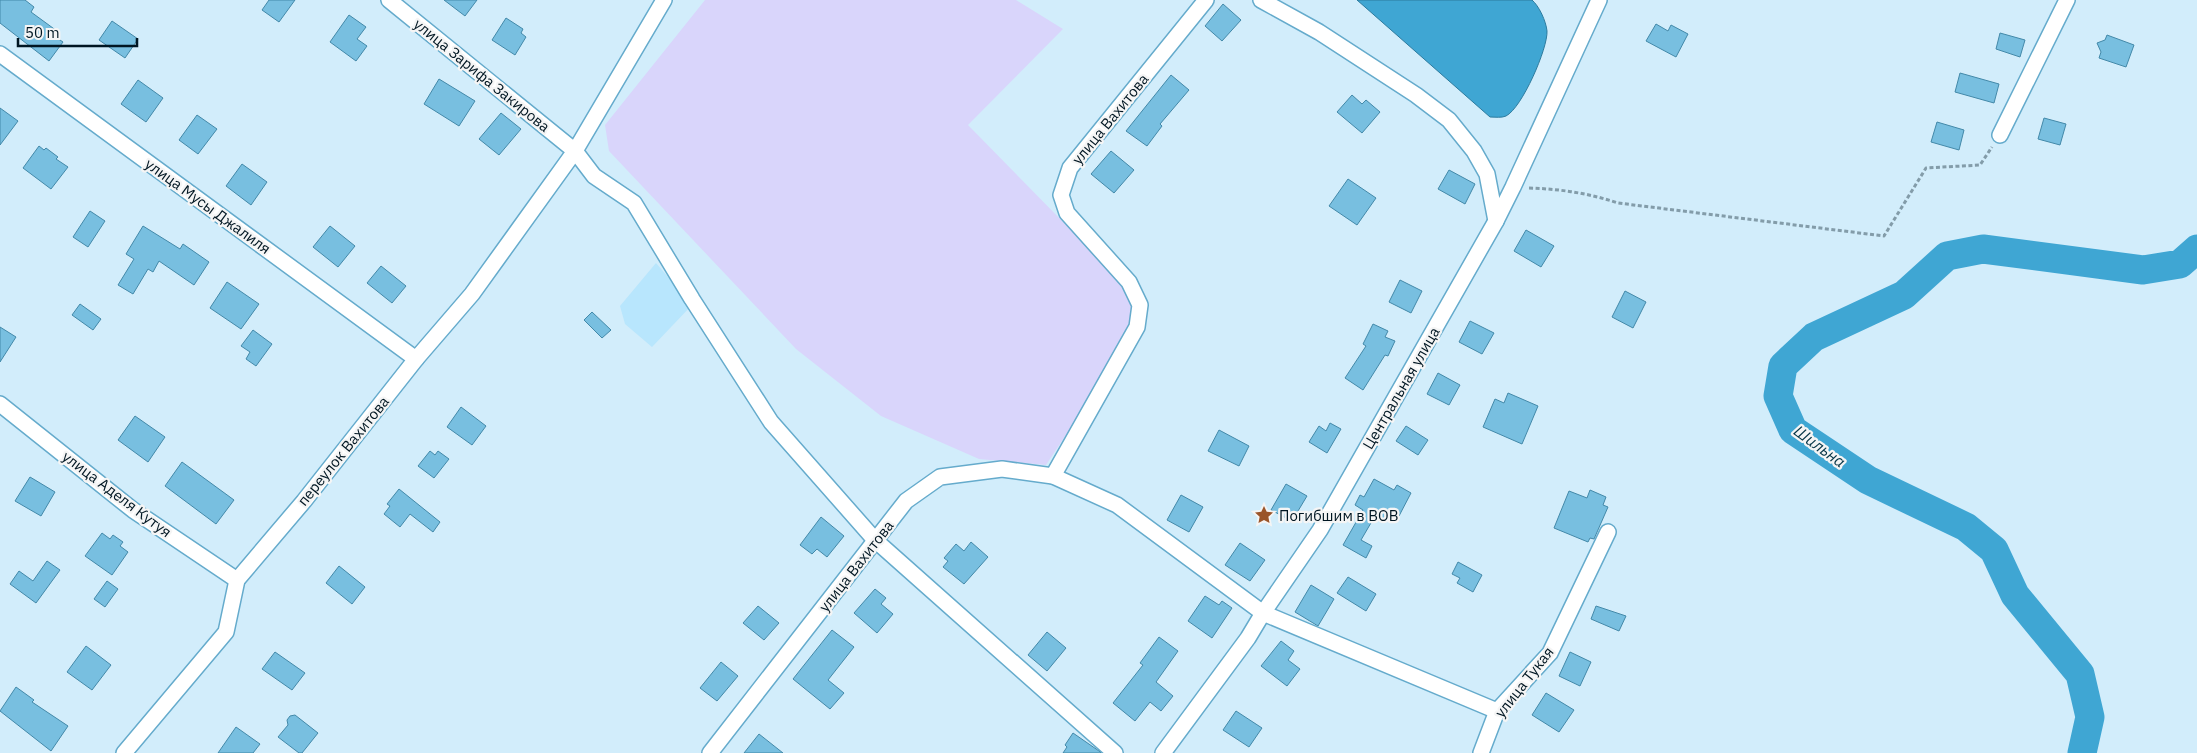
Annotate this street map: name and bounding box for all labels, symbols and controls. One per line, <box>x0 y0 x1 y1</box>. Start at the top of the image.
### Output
street label: улица Зарифа Закирова <box>410 14 554 136</box>
scale bar <box>18 15 136 47</box>
text: 50 m <box>25 23 60 42</box>
street label: улица Вахитова <box>1068 70 1152 168</box>
street label: улица Мусы Джалиля <box>141 154 275 258</box>
street label: Центральная улица <box>1358 323 1444 453</box>
street label: переулок Вахитова <box>293 392 393 510</box>
water label: Шильна <box>1790 421 1850 471</box>
street label: улица Аделя Кутуя <box>59 447 175 541</box>
place icon: Погибшим в ВОВ <box>1253 504 1275 526</box>
place label: Погибшим в ВОВ <box>1279 506 1399 525</box>
street label: улица Вахитова <box>814 516 898 616</box>
street label: улица Тукая <box>1490 643 1558 721</box>

